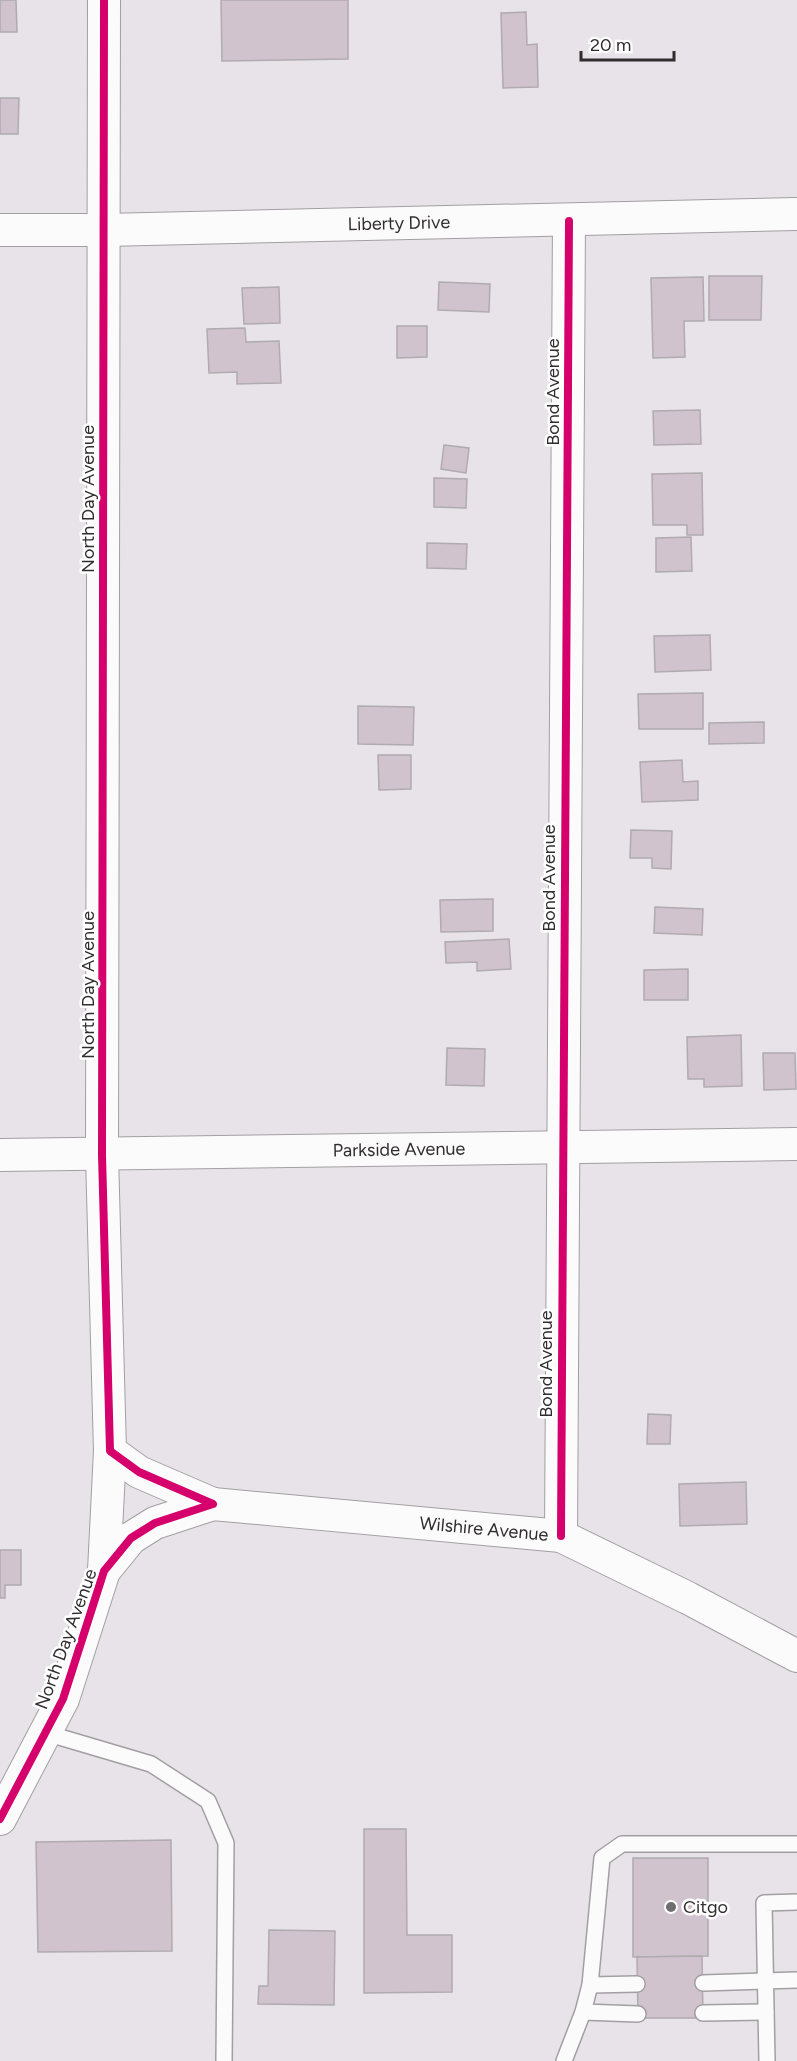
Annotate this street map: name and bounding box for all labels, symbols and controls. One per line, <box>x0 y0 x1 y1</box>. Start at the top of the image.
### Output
scale bar <box>581 24 674 62</box>
text: 20 m <box>590 34 631 56</box>
street label: Liberty Drive <box>347 211 451 235</box>
street label: Bond Avenue <box>542 338 564 446</box>
street label: North Day Avenue <box>77 425 99 573</box>
street label: Bond Avenue <box>538 824 560 932</box>
street label: North Day Avenue <box>77 911 99 1059</box>
street label: Parkside Avenue <box>333 1138 466 1161</box>
street label: Bond Avenue <box>535 1310 557 1418</box>
street label: Wilshire Avenue <box>418 1512 549 1546</box>
street label: North Day Avenue <box>30 1566 102 1712</box>
place label: Citgo <box>683 1896 728 1918</box>
marker: Citgo <box>664 1900 678 1914</box>

